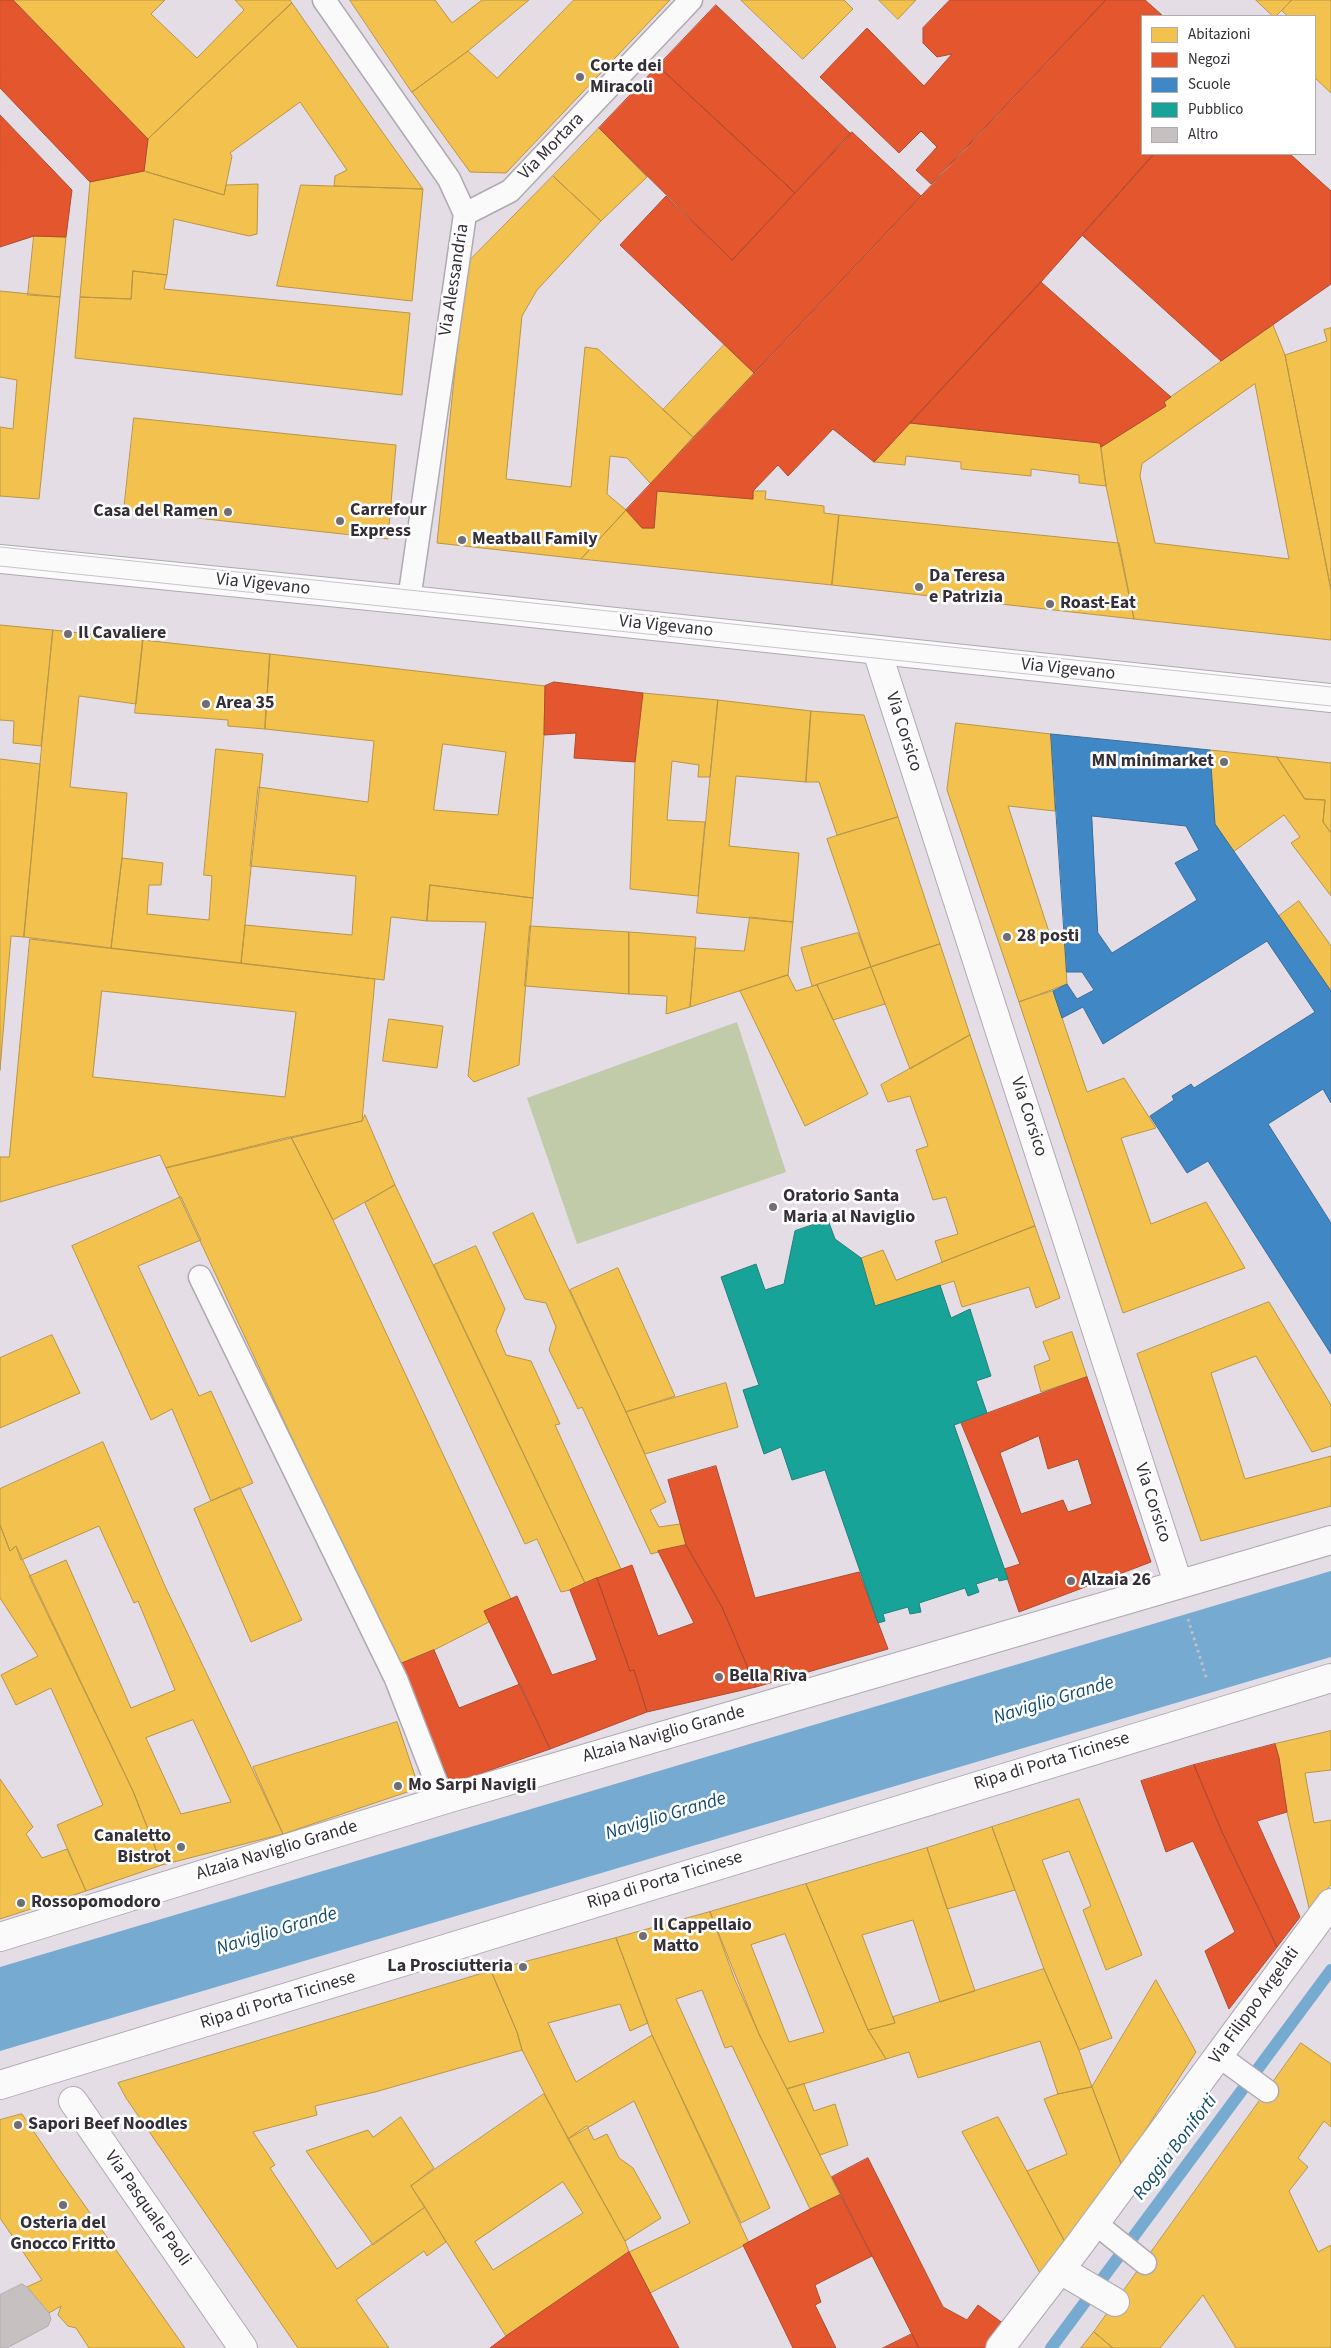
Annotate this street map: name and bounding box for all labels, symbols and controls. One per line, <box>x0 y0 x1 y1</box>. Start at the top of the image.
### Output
legend <box>1141 15 1316 155</box>
text: Abitazioni <box>1188 24 1251 45</box>
text: Negozi <box>1188 49 1230 70</box>
place label: Corte dei Miracoli <box>590 56 662 98</box>
marker: Corte dei Miracoli <box>574 71 586 83</box>
text: Scuole <box>1188 74 1230 95</box>
text: Pubblico <box>1188 99 1243 120</box>
street label: Via Mortara <box>515 109 589 185</box>
text: Altro <box>1188 124 1218 145</box>
street label: Via Alessandria <box>435 222 475 338</box>
place label: Carrefour Express <box>350 500 427 542</box>
place label: Casa del Ramen <box>93 501 218 523</box>
marker: Casa del Ramen <box>222 506 234 518</box>
marker: Carrefour Express <box>334 515 346 527</box>
place label: Meatball Family <box>472 529 598 551</box>
marker: Meatball Family <box>456 534 468 546</box>
place label: Da Teresa e Patrizia <box>929 566 1005 608</box>
street label: Via Vigevano <box>215 569 311 601</box>
marker: Da Teresa e Patrizia <box>913 581 925 593</box>
place label: Roast-Eat <box>1060 593 1136 615</box>
marker: Roast-Eat <box>1044 598 1056 610</box>
street label: Via Vigevano <box>618 611 714 643</box>
place label: Il Cavaliere <box>78 623 166 645</box>
marker: Il Cavaliere <box>62 628 74 640</box>
street label: Via Vigevano <box>1020 654 1116 686</box>
street label: Via Corsico <box>880 690 926 774</box>
place label: Area 35 <box>216 693 275 715</box>
marker: Area 35 <box>200 698 212 710</box>
place label: MN minimarket <box>1092 751 1214 773</box>
marker: MN minimarket <box>1218 756 1230 768</box>
place label: 28 posti <box>1017 926 1079 948</box>
marker: 28 posti <box>1001 931 1013 943</box>
street label: Via Corsico <box>1005 1075 1051 1159</box>
place label: Oratorio Santa Maria al Naviglio <box>783 1186 915 1228</box>
marker: Oratorio Santa Maria al Naviglio <box>767 1201 779 1213</box>
street label: Via Corsico <box>1129 1461 1175 1545</box>
place label: Alzaia 26 <box>1081 1570 1151 1592</box>
marker: Alzaia 26 <box>1065 1575 1077 1587</box>
place label: Bella Riva <box>729 1666 807 1688</box>
marker: Bella Riva <box>713 1671 725 1683</box>
water label: Naviglio Grande <box>991 1672 1117 1730</box>
street label: Alzaia Naviglio Grande <box>580 1702 748 1768</box>
street label: Ripa di Porta Ticinese <box>972 1728 1132 1796</box>
place label: Mo Sarpi Navigli <box>408 1775 536 1797</box>
marker: Mo Sarpi Navigli <box>392 1780 404 1792</box>
water label: Naviglio Grande <box>603 1788 729 1846</box>
street label: Alzaia Naviglio Grande <box>194 1816 360 1886</box>
place label: Canaletto Bistrot <box>94 1826 171 1868</box>
marker: Canaletto Bistrot <box>175 1841 187 1853</box>
street label: Ripa di Porta Ticinese <box>585 1847 745 1915</box>
place label: Rossopomodoro <box>31 1892 161 1914</box>
marker: Rossopomodoro <box>15 1897 27 1909</box>
water label: Naviglio Grande <box>214 1903 340 1961</box>
place label: Il Cappellaio Matto <box>653 1915 752 1958</box>
marker: Il Cappellaio Matto <box>637 1930 649 1942</box>
street label: Via Filippo Argelati <box>1205 1943 1305 2069</box>
place label: La Prosciutteria <box>387 1956 513 1978</box>
marker: La Prosciutteria <box>517 1961 529 1973</box>
street label: Ripa di Porta Ticinese <box>198 1967 358 2035</box>
water label: Roggia Boniforti <box>1129 2091 1223 2205</box>
place label: Sapori Beef Noodles <box>28 2114 187 2136</box>
marker: Sapori Beef Noodles <box>12 2119 24 2131</box>
street label: Via Pasquale Paoli <box>99 2147 195 2271</box>
marker: Osteria del Gnocco Fritto <box>57 2199 69 2211</box>
place label: Osteria del Gnocco Fritto <box>10 2213 116 2256</box>

